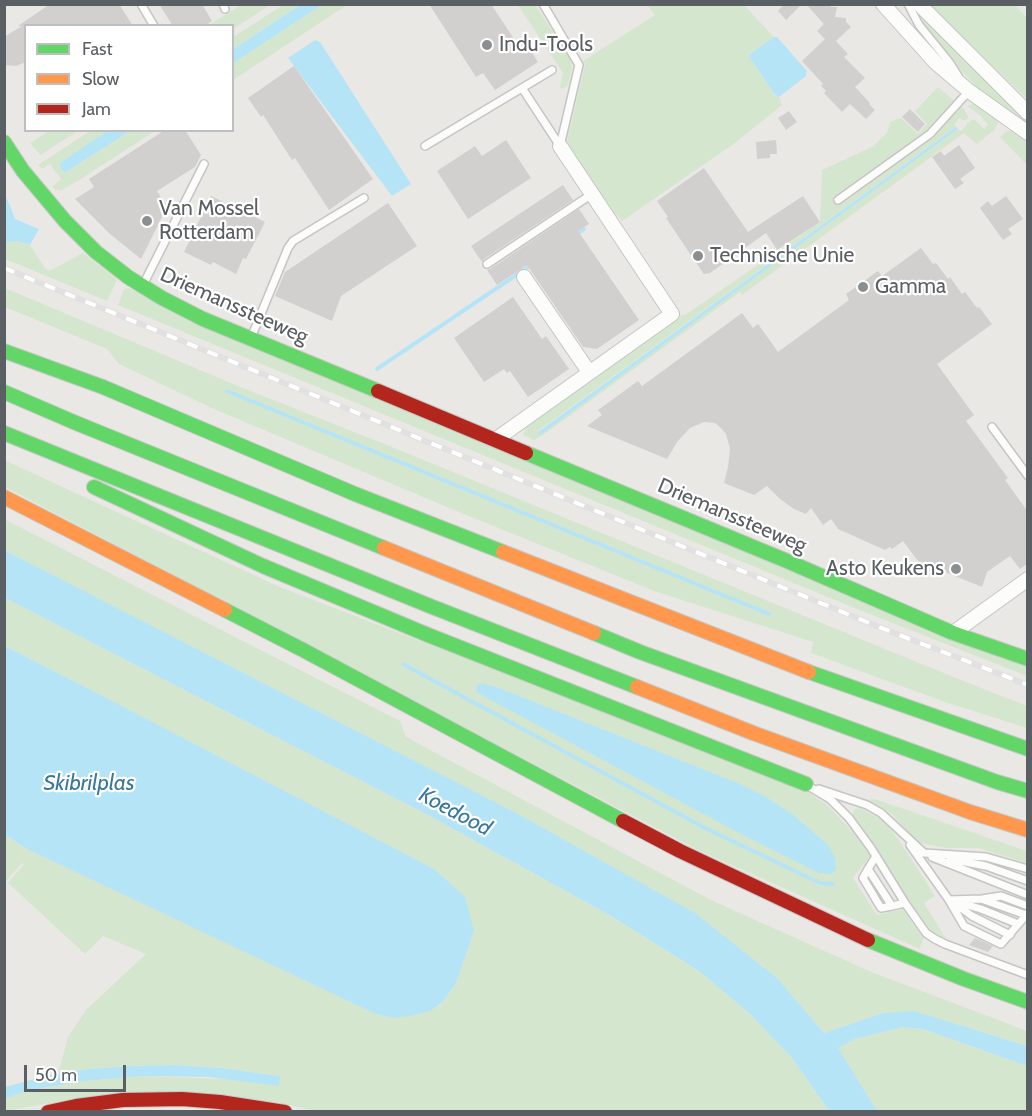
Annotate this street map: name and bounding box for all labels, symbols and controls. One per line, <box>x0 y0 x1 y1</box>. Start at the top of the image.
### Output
legend <box>24 24 234 132</box>
place label: Indu-Tools <box>499 32 593 58</box>
text: Fast <box>82 38 113 60</box>
marker: Indu-Tools <box>480 38 494 52</box>
text: Slow <box>82 68 119 90</box>
text: Jam <box>82 98 111 120</box>
place label: Van Mossel Rotterdam <box>159 196 259 246</box>
marker: Van Mossel Rotterdam <box>140 214 154 228</box>
place label: Technische Unie <box>710 243 854 269</box>
marker: Technische Unie <box>691 249 705 263</box>
street label: Driemanssteeweg <box>156 262 312 350</box>
place label: Gamma <box>875 274 946 300</box>
marker: Gamma <box>856 280 870 294</box>
street label: Driemanssteeweg <box>654 473 810 559</box>
place label: Asto Keukens <box>826 556 944 582</box>
marker: Asto Keukens <box>949 562 963 576</box>
water label: Skibrilplas <box>43 771 135 797</box>
water label: Koedood <box>414 782 496 842</box>
scale bar <box>27 1053 129 1091</box>
text: 50 m <box>35 1064 77 1086</box>

